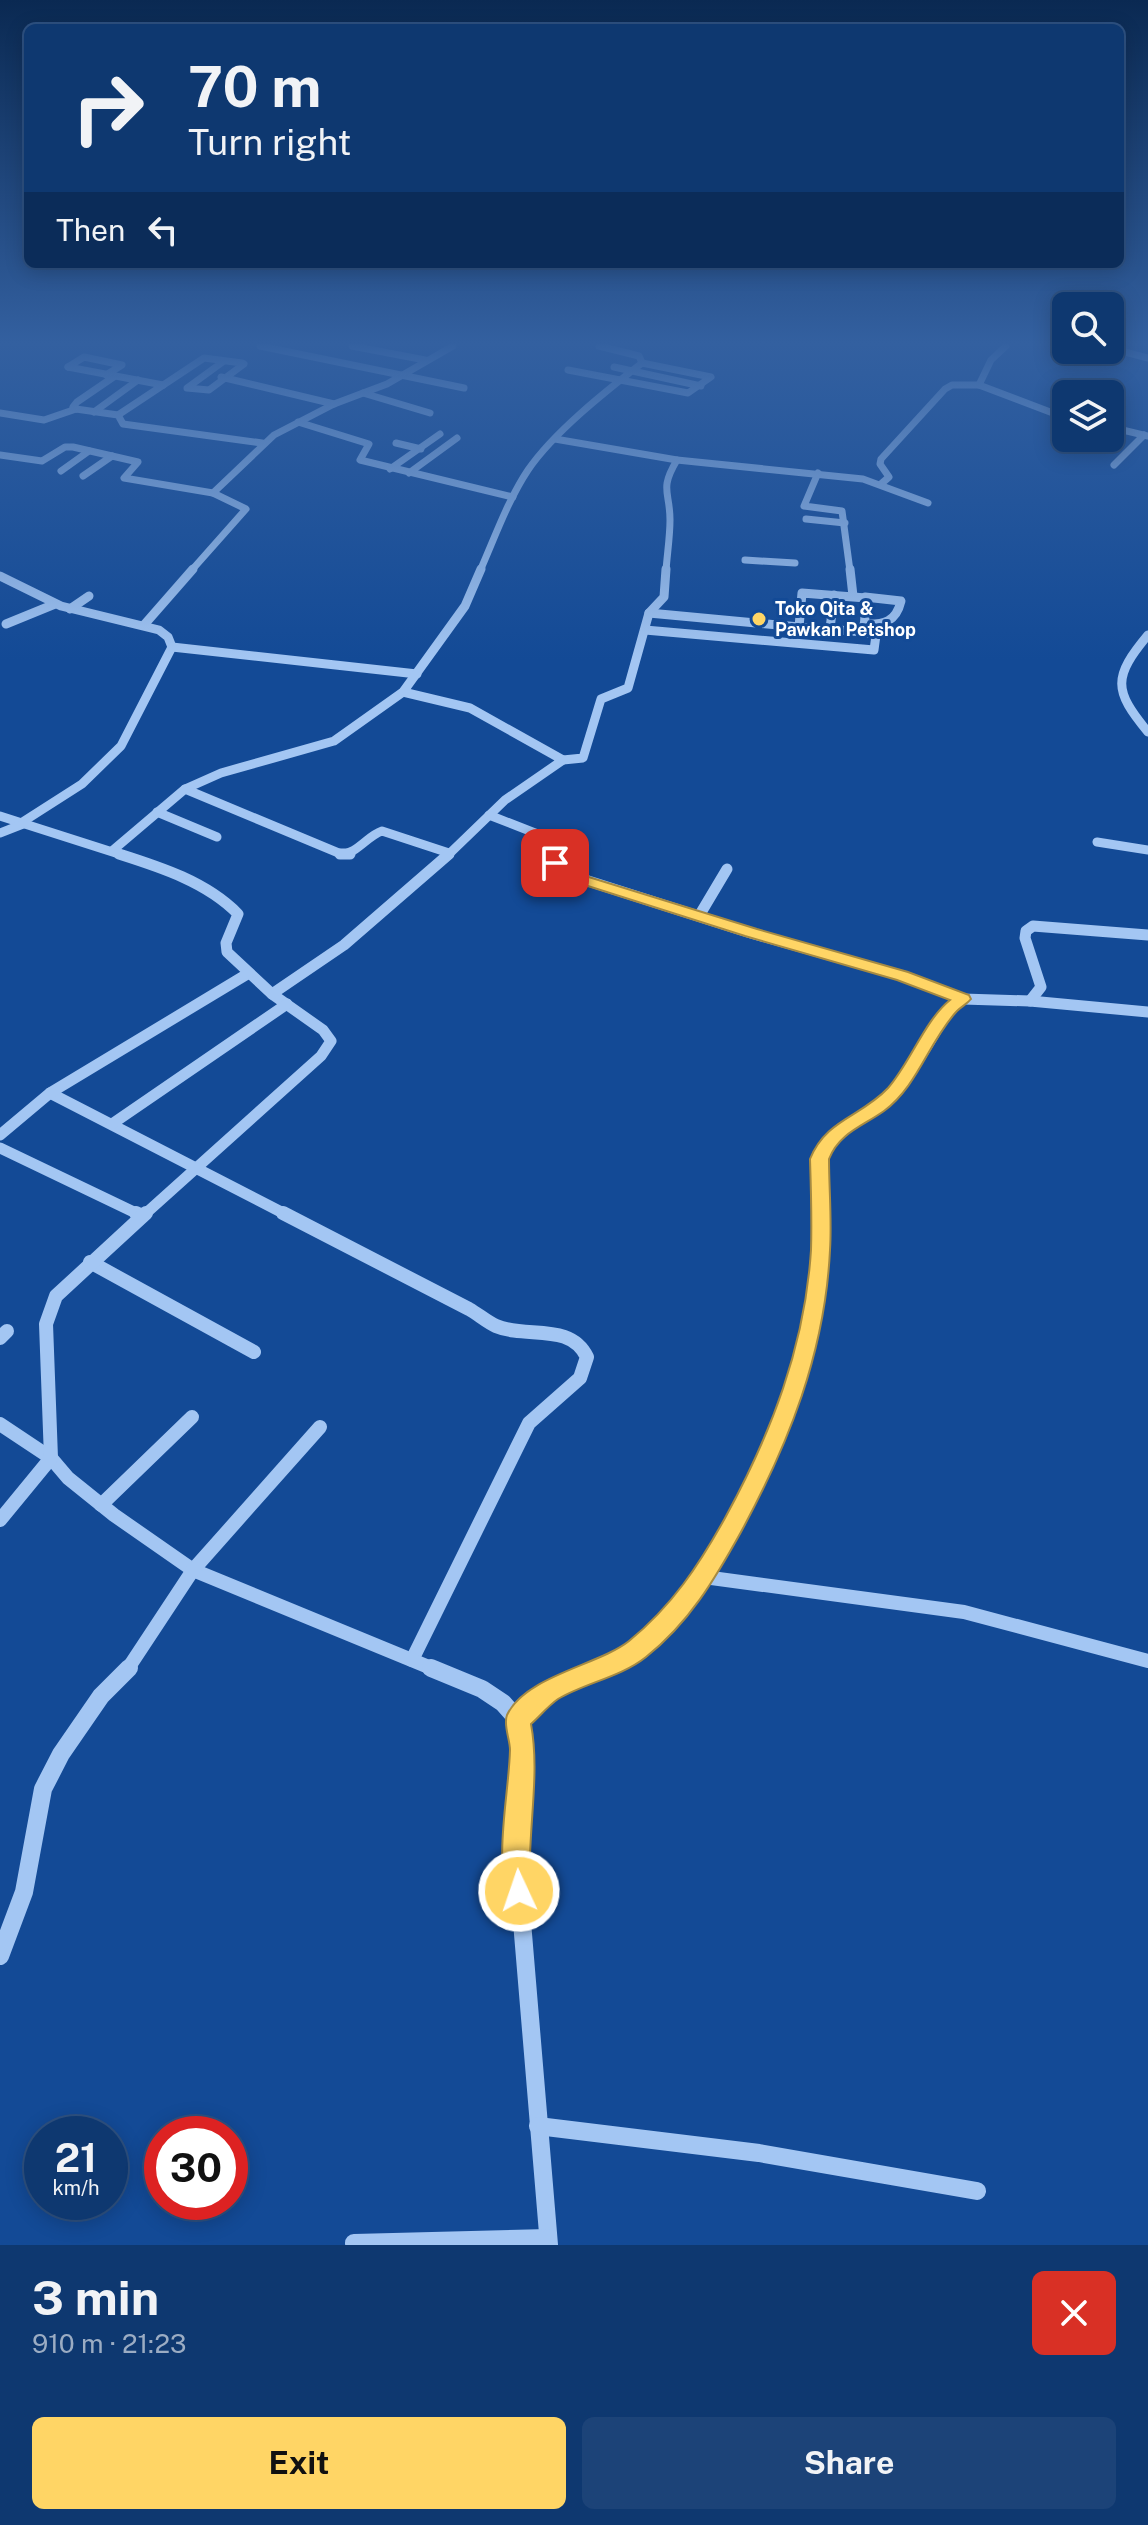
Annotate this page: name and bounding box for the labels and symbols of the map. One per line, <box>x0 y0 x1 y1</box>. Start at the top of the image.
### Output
place label: Toko Qita & Pawkan Petshop <box>775 598 916 640</box>
marker: Toko Qita & Pawkan Petshop <box>750 610 768 628</box>
pin <box>521 829 589 897</box>
position arrow <box>477 1849 561 1933</box>
speed limit sign: 30 <box>144 2116 248 2220</box>

